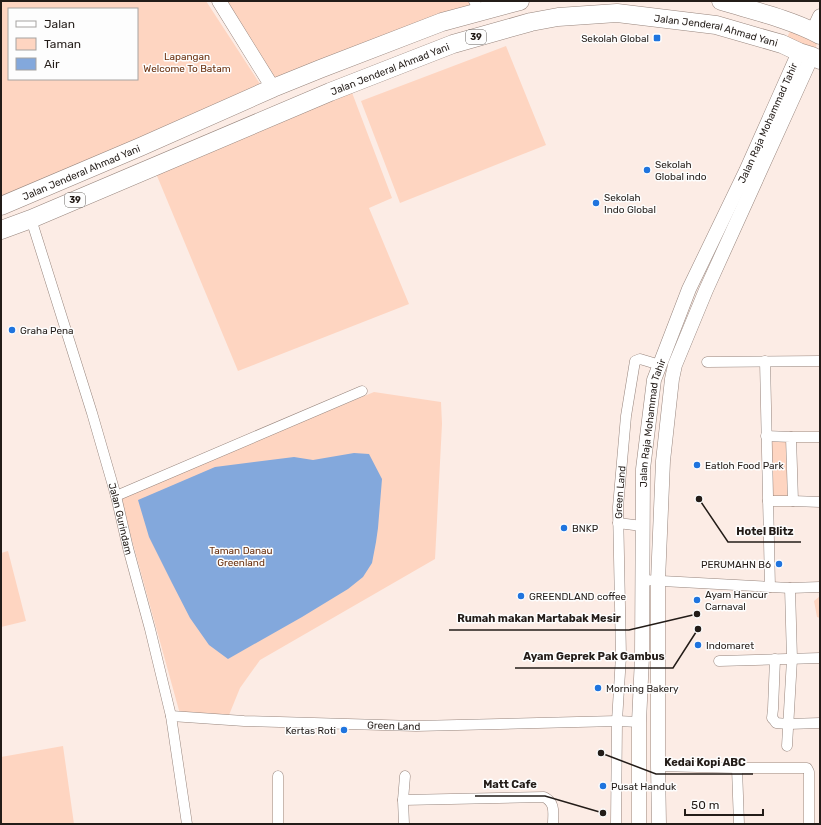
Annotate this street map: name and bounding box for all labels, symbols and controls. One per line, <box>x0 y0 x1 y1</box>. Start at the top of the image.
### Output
legend <box>8 8 138 80</box>
street label: Jalan Jenderal Ahmad Yani <box>653 13 779 49</box>
text: Jalan <box>44 17 75 31</box>
road number: 39 <box>466 30 486 44</box>
place label: Sekolah Global <box>581 33 649 45</box>
marker: Sekolah Global <box>652 33 662 43</box>
text: Taman <box>44 37 81 51</box>
street label: Jalan Jenderal Ahmad Yani <box>329 41 451 98</box>
park label: Lapangan Welcome To Batam <box>143 51 231 75</box>
text: Air <box>44 57 60 71</box>
street label: Jalan Raja Mohammad Tahir <box>736 61 800 185</box>
street label: Jalan Jenderal Ahmad Yani <box>21 143 142 203</box>
place label: Sekolah Global indo <box>655 159 707 183</box>
marker: Sekolah Global indo <box>642 165 652 175</box>
place label: Sekolah Indo Global <box>604 192 656 216</box>
road number: 39 <box>65 193 85 207</box>
marker: Sekolah Indo Global <box>591 198 601 208</box>
marker: Graha Pena <box>7 325 17 335</box>
place label: Graha Pena <box>20 325 74 337</box>
street label: Jalan Raja Mohammad Tahir <box>638 357 669 487</box>
marker: Eatloh Food Park <box>692 460 702 470</box>
place label: Eatloh Food Park <box>705 460 784 472</box>
street label: Green Land <box>613 465 629 519</box>
street label: Jalan Gurindam <box>105 481 135 556</box>
callout: Hotel Blitz <box>728 519 801 542</box>
marker: BNKP <box>559 523 569 533</box>
place label: BNKP <box>572 523 599 535</box>
text: Hotel Blitz <box>736 525 794 538</box>
park label: Taman Danau Greenland <box>209 545 273 569</box>
place label: PERUMAHN B6 <box>701 559 771 571</box>
marker: PERUMAHN B6 <box>774 559 784 569</box>
place label: Ayam Hancur Carnaval <box>705 589 768 613</box>
marker: GREENDLAND coffee <box>516 591 526 601</box>
place label: GREENDLAND coffee <box>529 591 627 603</box>
marker: Ayam Hancur Carnaval <box>692 595 702 605</box>
callout: Rumah makan Martabak Mesir <box>449 607 629 630</box>
text: Rumah makan Martabak Mesir <box>457 612 621 625</box>
marker: Indomaret <box>693 640 703 650</box>
place label: Indomaret <box>706 640 754 652</box>
callout: Ayam Geprek Pak Gambus <box>515 645 673 668</box>
text: Ayam Geprek Pak Gambus <box>523 650 665 663</box>
marker: Morning Bakery <box>593 683 603 693</box>
place label: Morning Bakery <box>606 683 679 695</box>
street label: Green Land <box>367 720 421 733</box>
place label: Kertas Roti <box>285 725 336 737</box>
marker: Kertas Roti <box>339 725 349 735</box>
callout: Kedai Kopi ABC <box>656 751 753 774</box>
text: Kedai Kopi ABC <box>664 756 746 769</box>
callout: Matt Cafe <box>475 773 545 796</box>
text: Matt Cafe <box>483 778 537 791</box>
marker: Pusat Handuk <box>598 781 608 791</box>
place label: Pusat Handuk <box>611 781 677 793</box>
scale bar <box>685 791 763 817</box>
text: 50 m <box>691 798 719 812</box>

